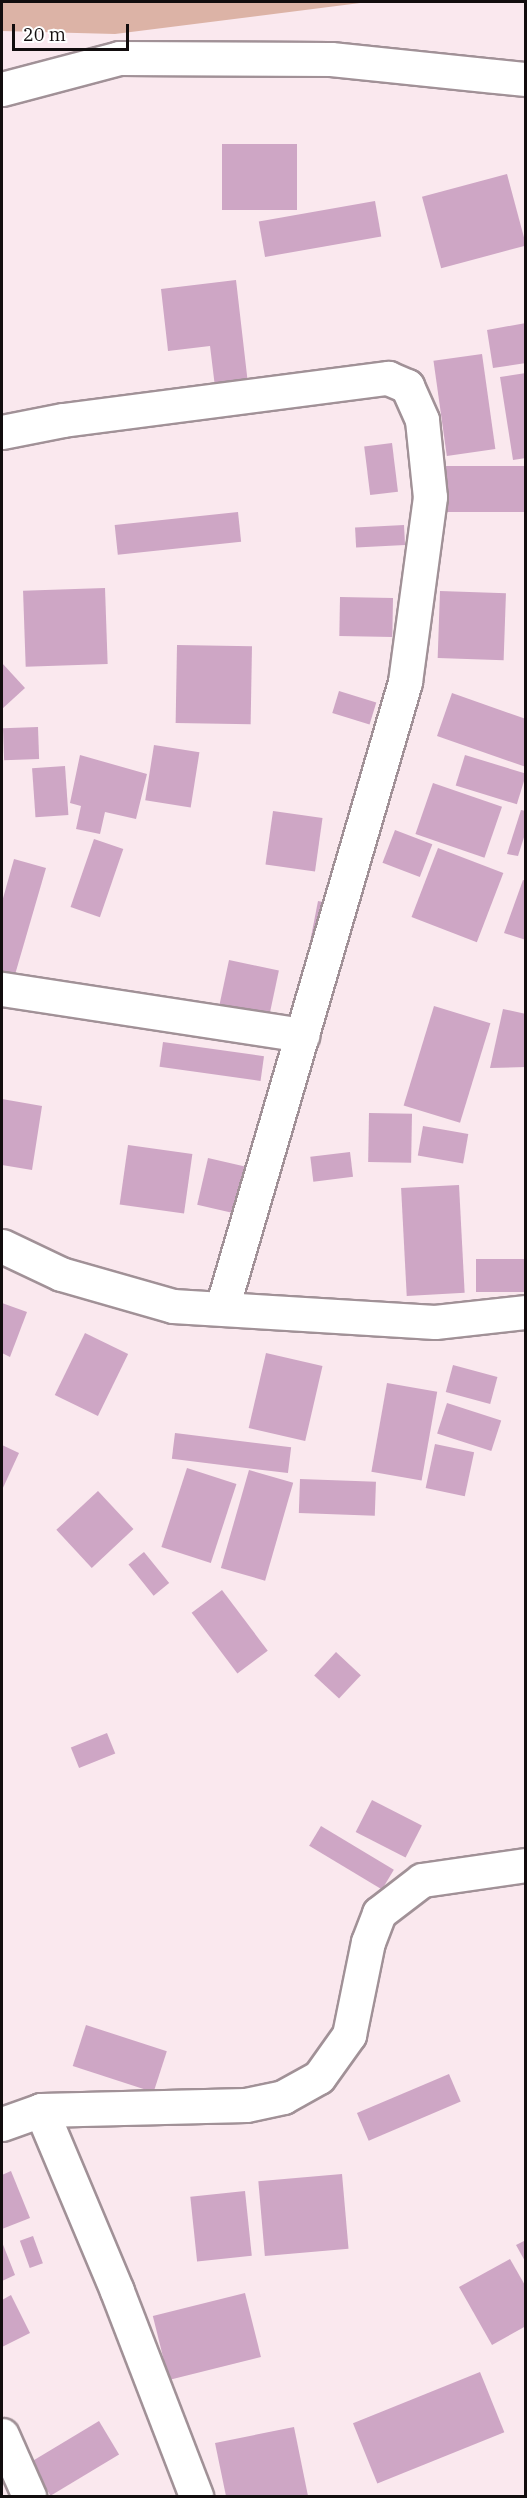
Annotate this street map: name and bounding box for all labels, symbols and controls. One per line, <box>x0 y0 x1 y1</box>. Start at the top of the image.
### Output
scale bar <box>15 12 132 50</box>
text: 20 m <box>23 23 66 46</box>

